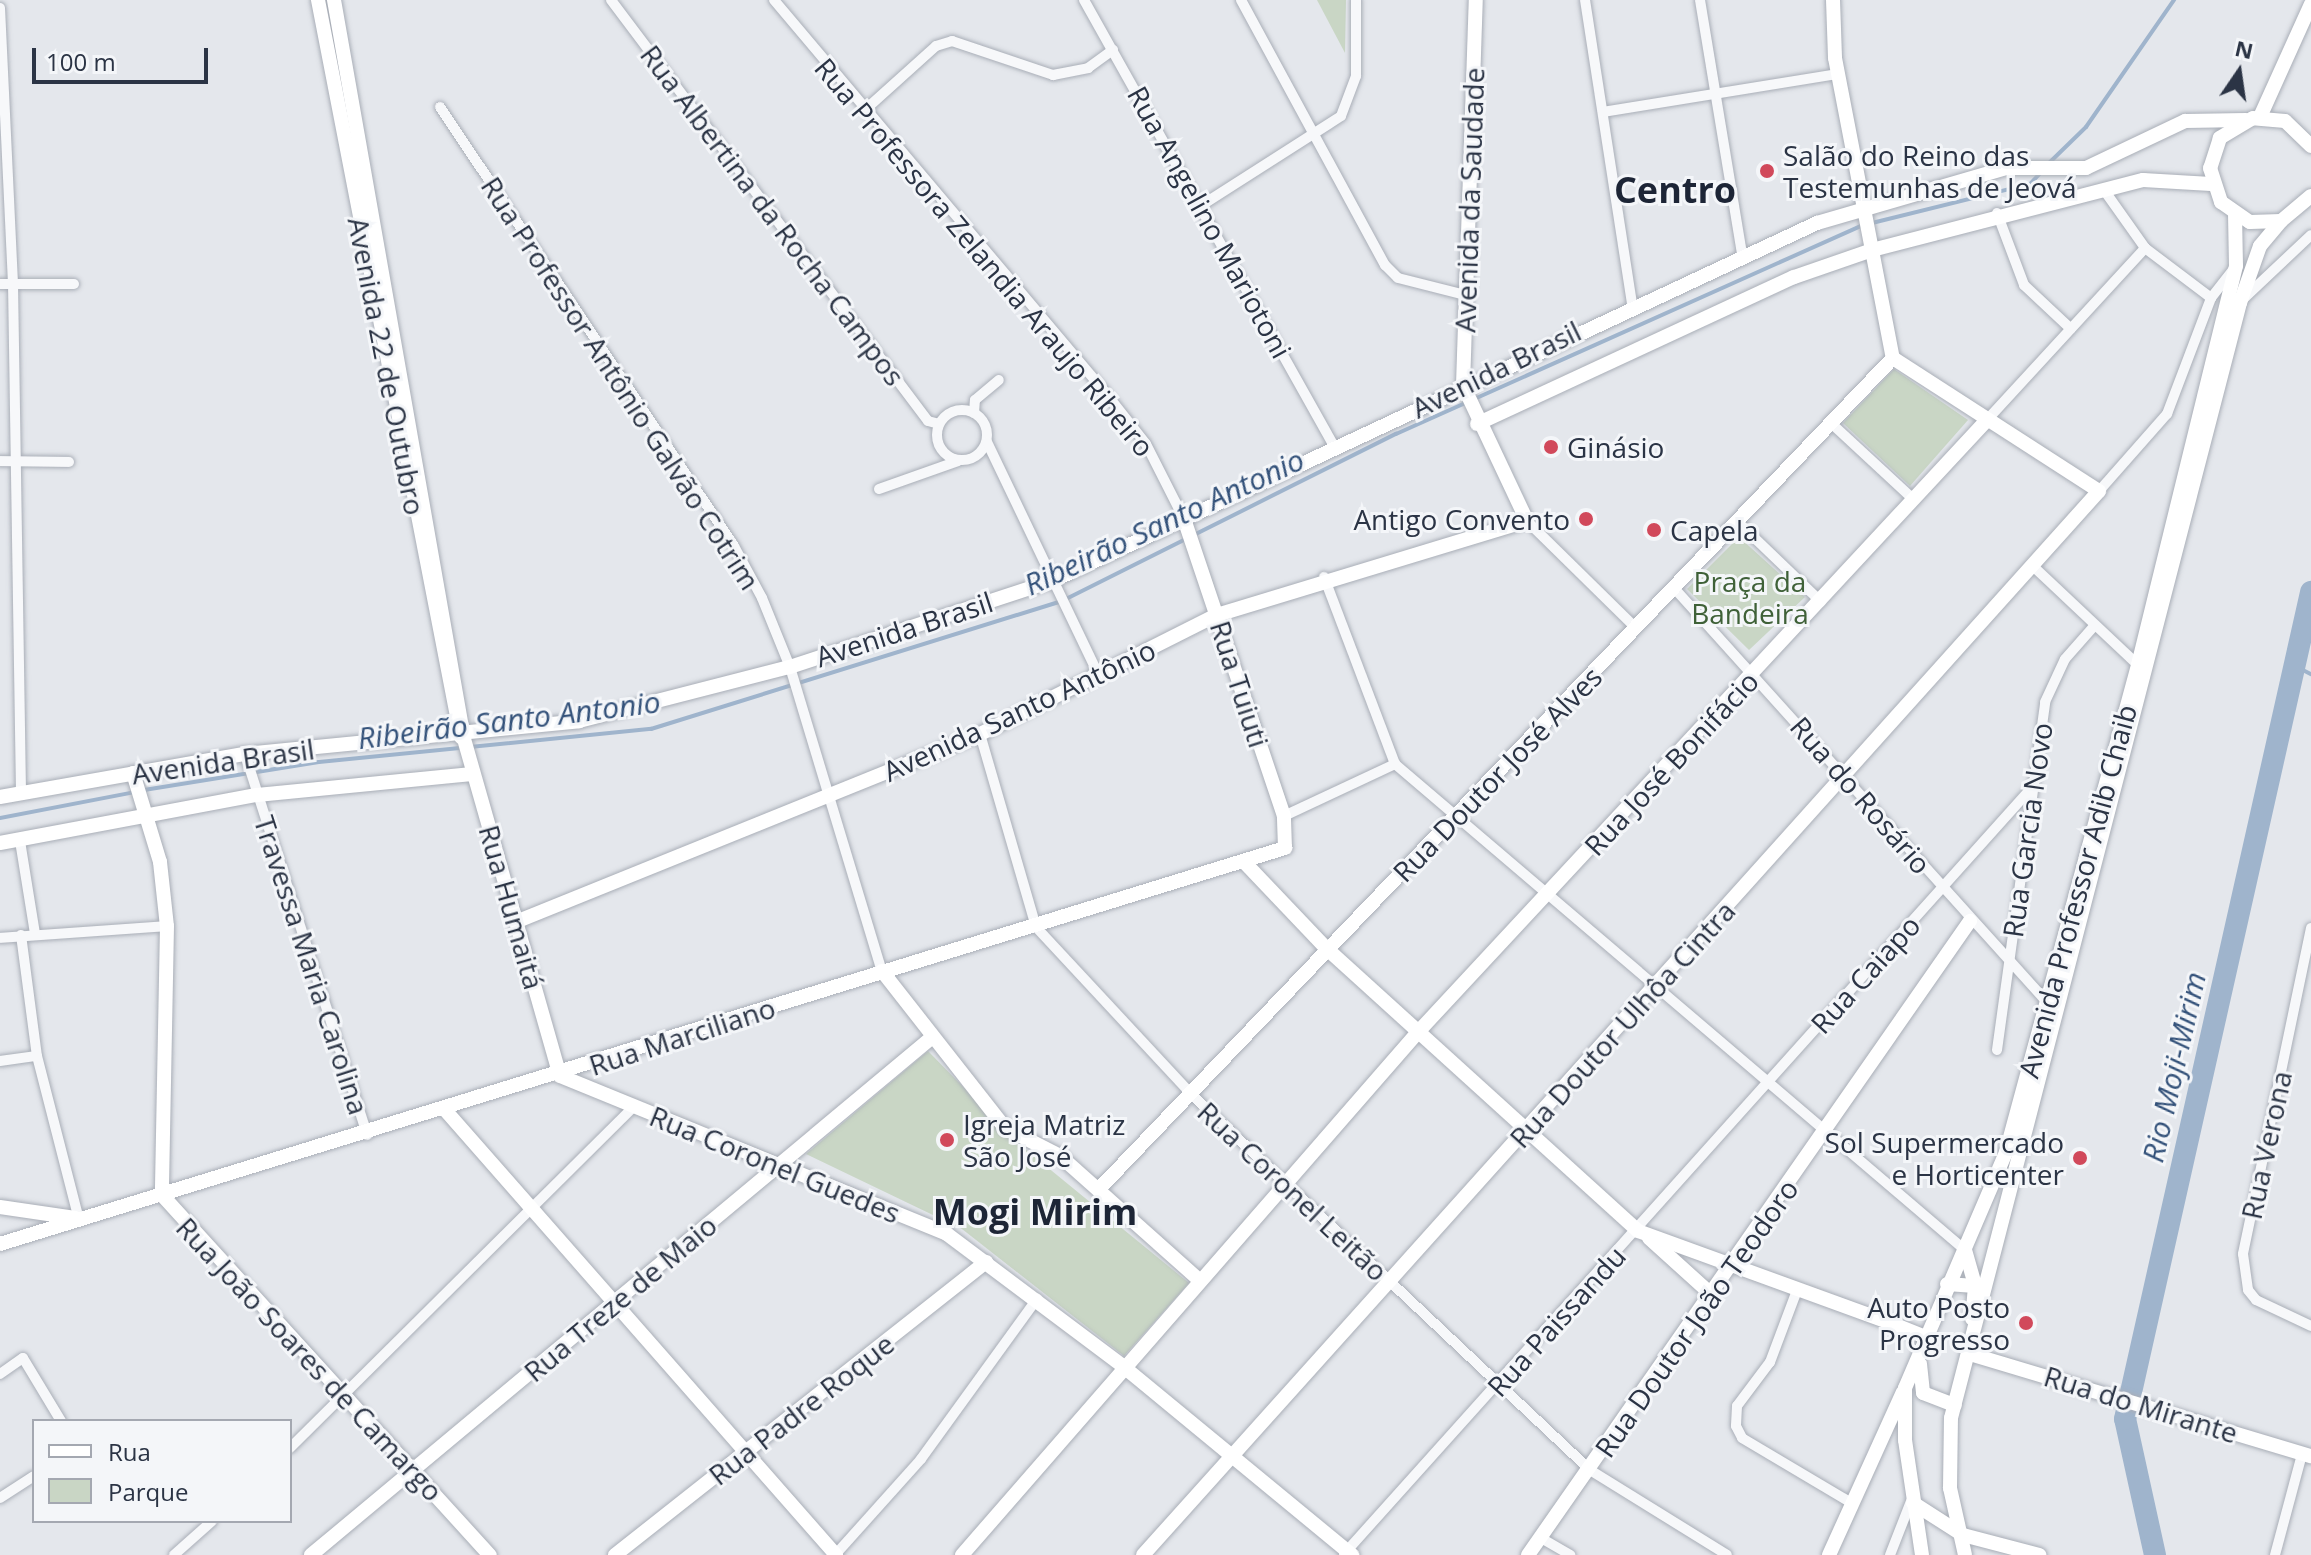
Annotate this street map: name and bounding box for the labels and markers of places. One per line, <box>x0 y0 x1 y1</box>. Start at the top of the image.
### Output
place label: Salão do Reino das Testemunhas de Jeová <box>1783 138 2077 204</box>
marker: Salão do Reino das Testemunhas de Jeová <box>1758 162 1776 180</box>
place label: Ginásio <box>1567 430 1664 464</box>
marker: Ginásio <box>1542 438 1560 456</box>
place label: Antigo Convento <box>1353 502 1570 536</box>
marker: Antigo Convento <box>1577 510 1595 528</box>
place label: Capela <box>1670 513 1759 547</box>
marker: Capela <box>1645 521 1663 539</box>
place label: Igreja Matriz São José <box>963 1107 1125 1173</box>
place label: Sol Supermercado e Horticenter <box>1825 1125 2064 1191</box>
marker: Igreja Matriz São José <box>938 1131 956 1149</box>
marker: Sol Supermercado e Horticenter <box>2071 1149 2089 1167</box>
place label: Auto Posto Progresso <box>1867 1290 2010 1356</box>
marker: Auto Posto Progresso <box>2017 1314 2035 1332</box>

